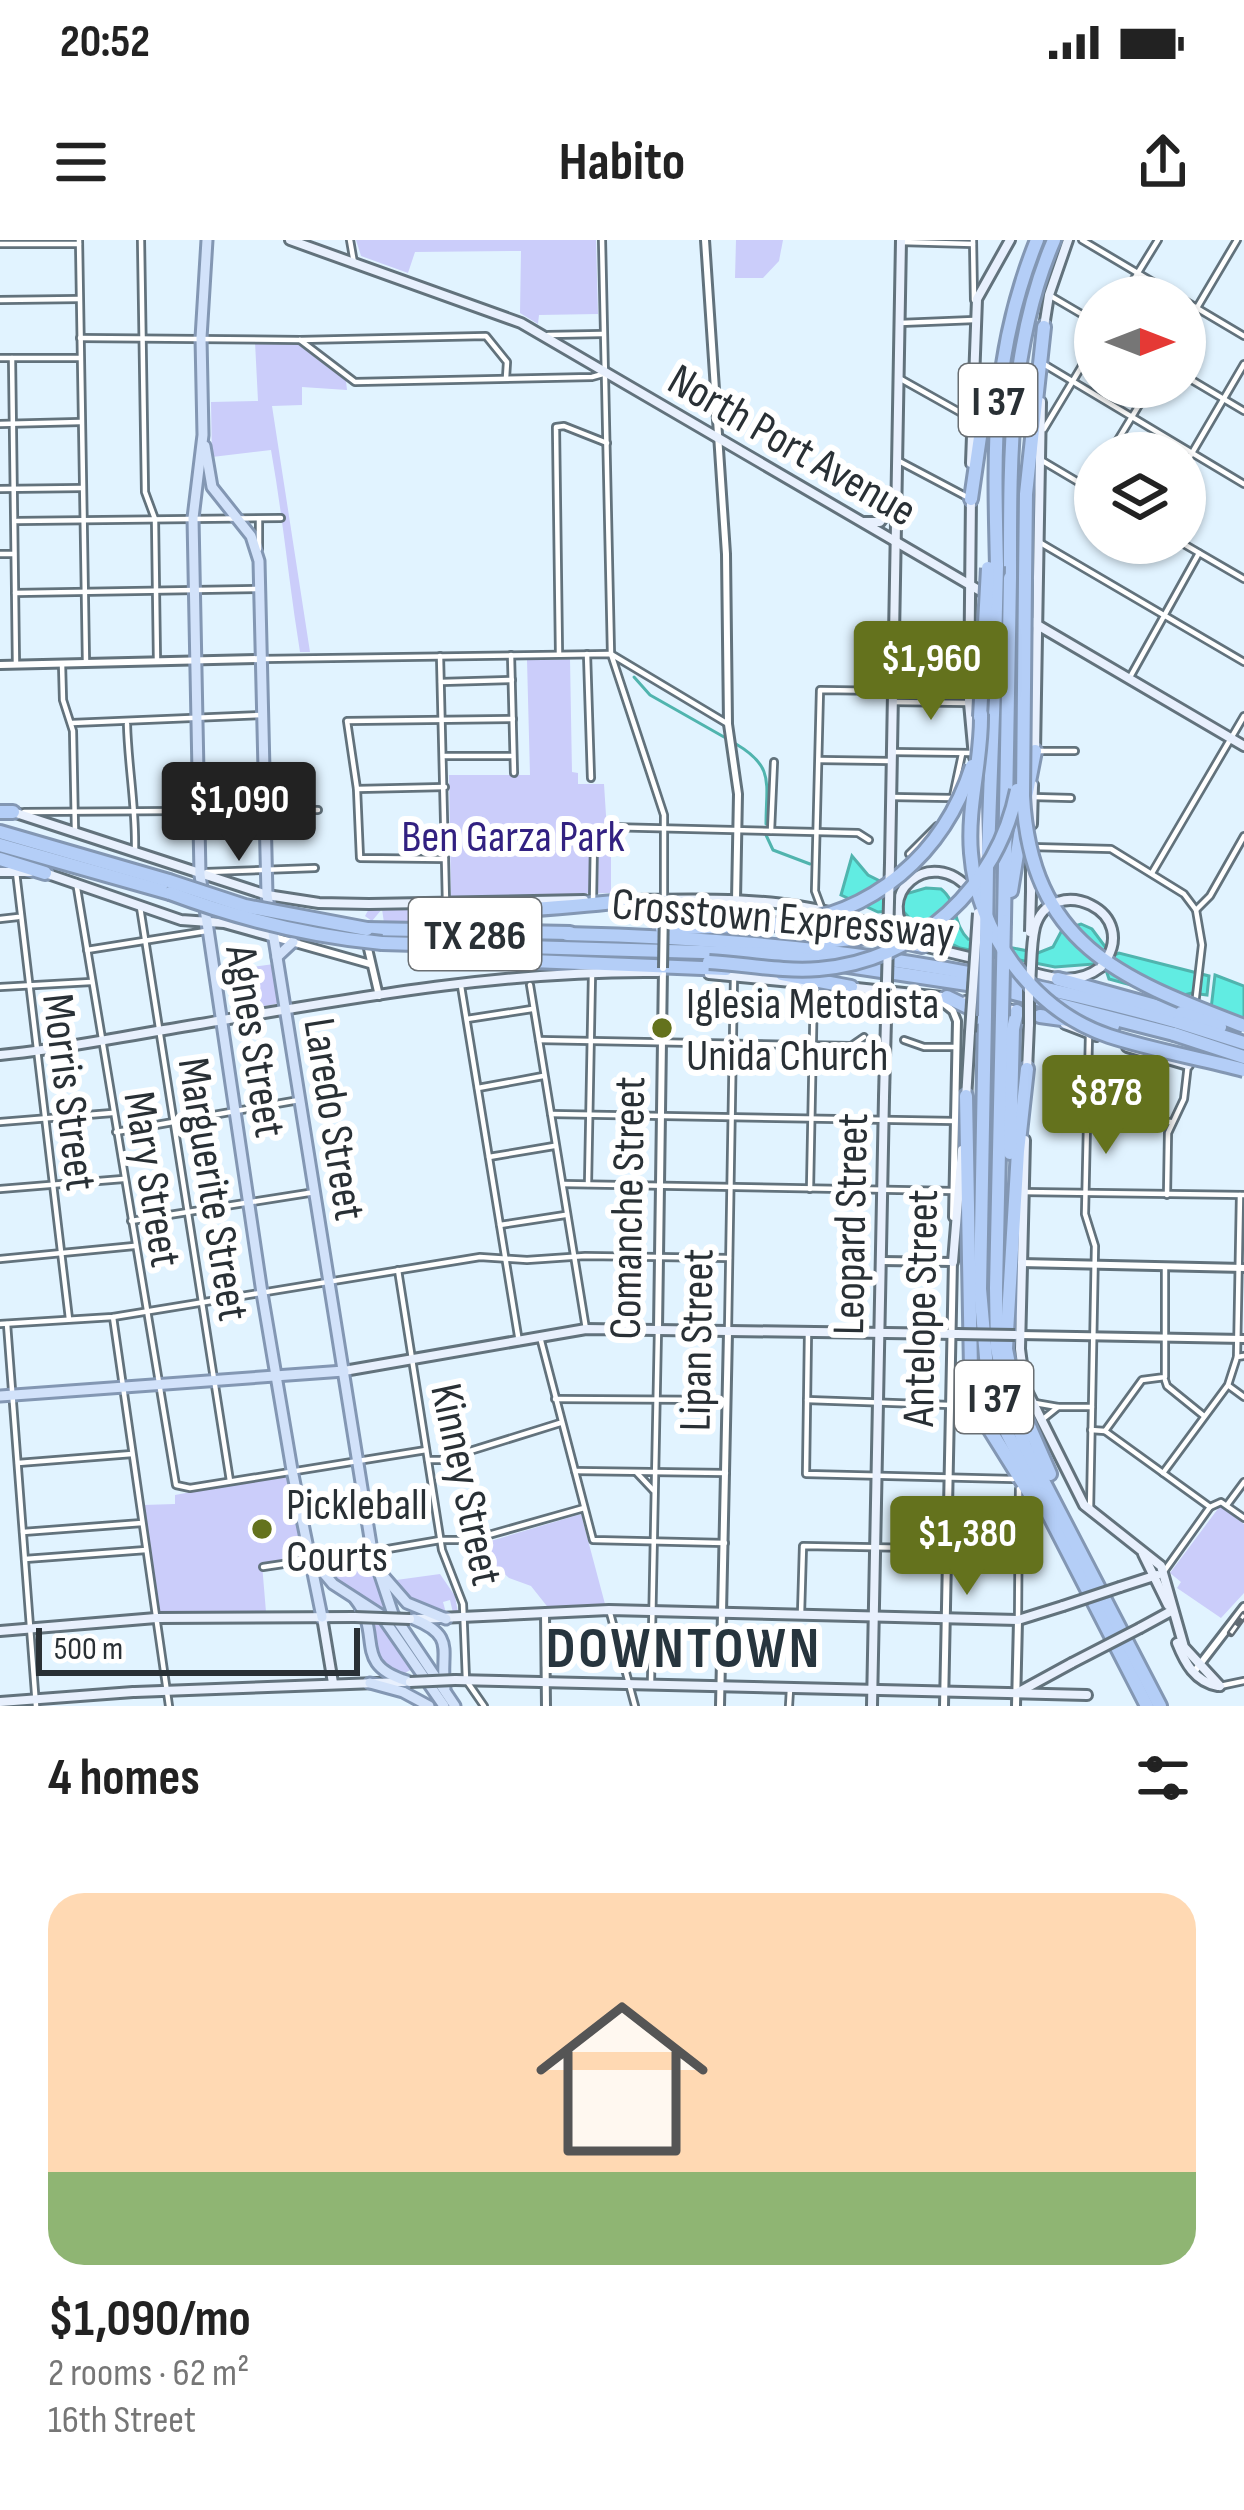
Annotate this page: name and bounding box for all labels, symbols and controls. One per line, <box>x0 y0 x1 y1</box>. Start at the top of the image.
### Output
text: 20:52 <box>60 15 150 70</box>
icon: menu <box>48 129 114 195</box>
icon: share <box>1130 129 1196 195</box>
text: Habito <box>559 130 685 195</box>
north arrow <box>1074 276 1206 408</box>
map controls <box>1074 276 1206 564</box>
street label: North Port Avenue <box>658 353 926 539</box>
road number: I 37 <box>959 364 1037 436</box>
button: layers <box>1074 432 1206 564</box>
pin: $1,960 <box>833 621 1029 723</box>
text: $1,960 <box>881 636 981 683</box>
pin: $1,090 <box>141 762 337 864</box>
text: $1,090 <box>189 777 289 824</box>
park label: Ben Garza Park <box>401 810 625 865</box>
street label: Crosstown Expressway <box>609 877 956 962</box>
road number: TX 286 <box>409 898 541 970</box>
street label: Agnes Street <box>212 941 297 1141</box>
place label: Iglesia Metodista Unida Church <box>686 977 939 1084</box>
street label: Morris Street <box>29 991 108 1194</box>
street label: Laredo Street <box>290 1014 377 1224</box>
marker: Iglesia Metodista Unida Church <box>649 1015 675 1041</box>
street label: Marguerite Street <box>165 1054 260 1325</box>
pin: $878 <box>1035 1055 1177 1157</box>
text: $878 <box>1069 1070 1143 1117</box>
street label: Comanche Street <box>599 1076 658 1340</box>
street label: Mary Street <box>111 1088 193 1271</box>
street label: Leopard Street <box>822 1113 881 1335</box>
street label: Antelope Street <box>892 1189 951 1428</box>
street label: Lipan Street <box>668 1248 727 1432</box>
road number: I 37 <box>955 1361 1033 1433</box>
street label: Kinney Street <box>417 1379 514 1590</box>
place label: Pickleball Courts <box>286 1478 428 1585</box>
pin: $1,380 <box>869 1496 1065 1598</box>
text: $1,380 <box>917 1511 1017 1558</box>
marker: Pickleball Courts <box>249 1516 275 1542</box>
district label: DOWNTOWN <box>546 1616 822 1684</box>
scale bar <box>36 1622 360 1675</box>
text: 500 m <box>54 1629 123 1669</box>
icon: filters <box>1130 1745 1196 1811</box>
text: 4 homes <box>48 1748 200 1809</box>
icon: home <box>514 1971 730 2187</box>
text: $1,090/mo <box>48 2289 251 2350</box>
text: 2 rooms · 62 m² <box>48 2350 249 2397</box>
text: 16th Street <box>48 2397 196 2444</box>

